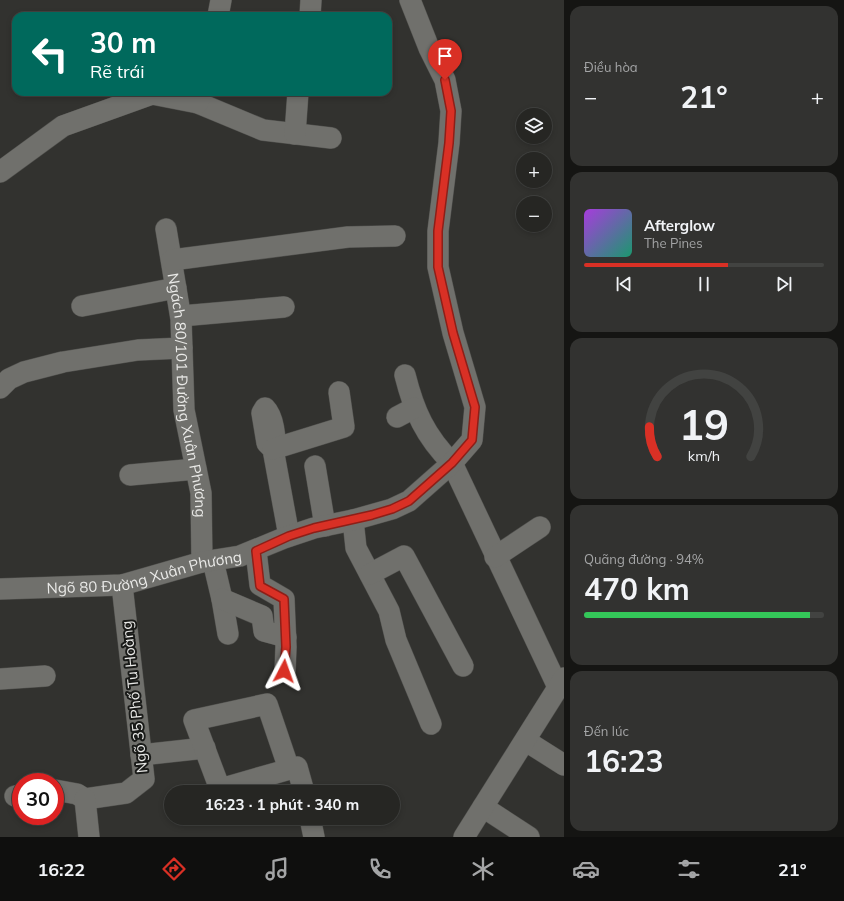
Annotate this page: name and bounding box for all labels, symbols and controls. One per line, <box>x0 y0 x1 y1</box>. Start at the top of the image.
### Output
text: 30 m <box>90 25 156 60</box>
icon: left <box>24 28 76 80</box>
pin <box>428 39 462 80</box>
icon: arrive <box>434 45 456 67</box>
text: Điều hòa <box>584 59 638 75</box>
text: Rẽ trái <box>90 60 145 83</box>
text: 21° <box>680 78 728 116</box>
text: − <box>584 83 597 111</box>
text: + <box>811 83 824 111</box>
map controls <box>516 108 552 232</box>
button: layers <box>516 108 552 144</box>
button: + <box>516 152 552 188</box>
button: − <box>516 196 552 232</box>
text: Afterglow <box>644 216 715 235</box>
text: The Pines <box>644 235 703 251</box>
street label: Ngách 80/101 Đường Xuân Phương <box>164 271 211 518</box>
icon: previous <box>613 273 635 295</box>
icon: pause <box>693 273 715 295</box>
icon: next <box>773 273 795 295</box>
text: 19 <box>679 397 729 449</box>
text: km/h <box>688 446 720 464</box>
street label: Ngõ 80 Đường Xuân Phương <box>46 546 243 597</box>
text: Quãng đường · 94% <box>584 551 704 567</box>
text: 470 km <box>584 570 690 608</box>
street label: Ngõ 35 Phố Tu Hoàng <box>117 620 151 774</box>
position arrow <box>263 650 305 692</box>
text: Đến lúc <box>584 723 629 739</box>
text: 16:23 <box>584 742 663 780</box>
speed limit sign: 30 <box>12 773 64 825</box>
text: 16:23 · 1 phút · 340 m <box>205 795 359 814</box>
icon: directions <box>160 855 188 883</box>
icon: music <box>263 855 291 883</box>
icon: phone <box>366 855 394 883</box>
icon: climate <box>469 855 497 883</box>
icon: car <box>572 855 600 883</box>
icon: filters <box>675 855 703 883</box>
text: 16:22 <box>37 858 85 881</box>
text: 21° <box>778 858 806 881</box>

